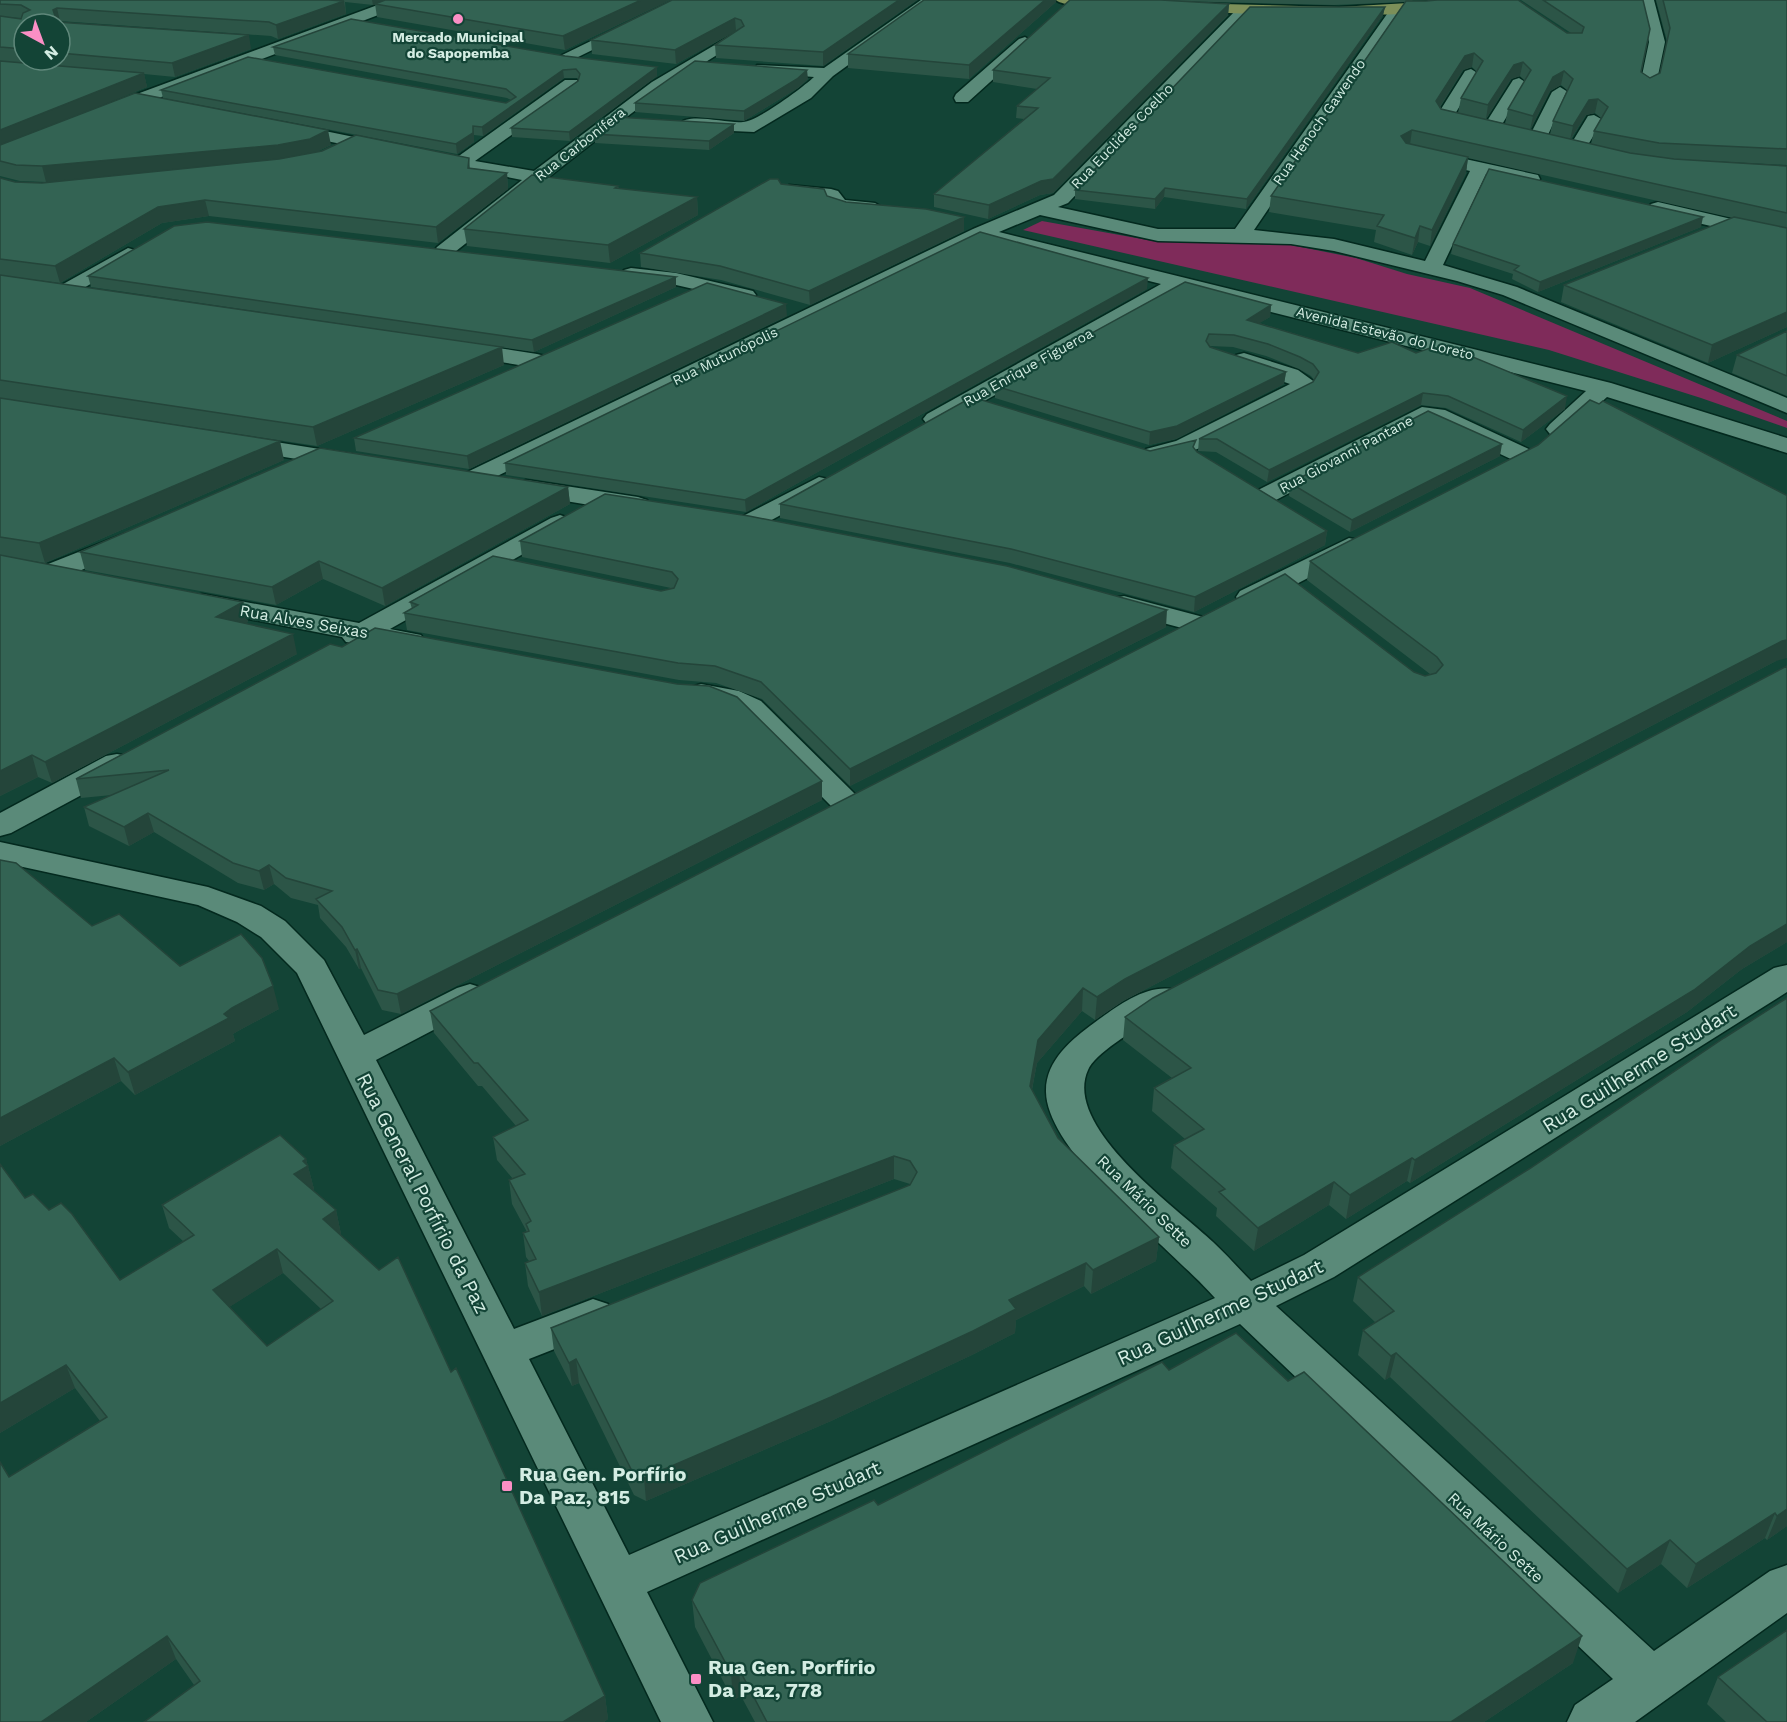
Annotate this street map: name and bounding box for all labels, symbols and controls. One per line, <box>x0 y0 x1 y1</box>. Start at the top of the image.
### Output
north arrow <box>12 12 72 72</box>
marker: Mercado Municipal do Sapopemba <box>451 12 465 26</box>
place label: Mercado Municipal do Sapopemba <box>392 29 524 61</box>
text: N <box>41 42 62 64</box>
street label: Rua Henoch Gawendo <box>1269 56 1369 188</box>
street label: Rua Euclides Coelho <box>1068 80 1176 192</box>
street label: Rua Carbonífera <box>532 104 628 184</box>
street label: Avenida Estevão do Loreto <box>1295 303 1475 363</box>
street label: Rua Mutunópolis <box>670 324 780 388</box>
street label: Rua Enrique Figueroa <box>960 325 1096 409</box>
street label: Rua Giovanni Pantane <box>1277 412 1415 496</box>
street label: Rua Alves Seixas <box>238 601 370 642</box>
street label: Rua Guilherme Studart <box>1538 998 1741 1138</box>
street label: Rua General Porfírio da Paz <box>352 1069 494 1317</box>
street label: Rua Mário Sette <box>1094 1152 1196 1251</box>
street label: Rua Guilherme Studart <box>1113 1253 1327 1370</box>
street label: Rua Guilherme Studart <box>670 1455 885 1569</box>
place label: Rua Gen. Porfírio Da Paz, 815 <box>519 1462 687 1509</box>
marker: Rua Gen. Porfírio Da Paz, 815 <box>500 1479 514 1493</box>
street label: Rua Mário Sette <box>1444 1488 1547 1587</box>
place label: Rua Gen. Porfírio Da Paz, 778 <box>708 1655 876 1702</box>
marker: Rua Gen. Porfírio Da Paz, 778 <box>689 1672 703 1686</box>

